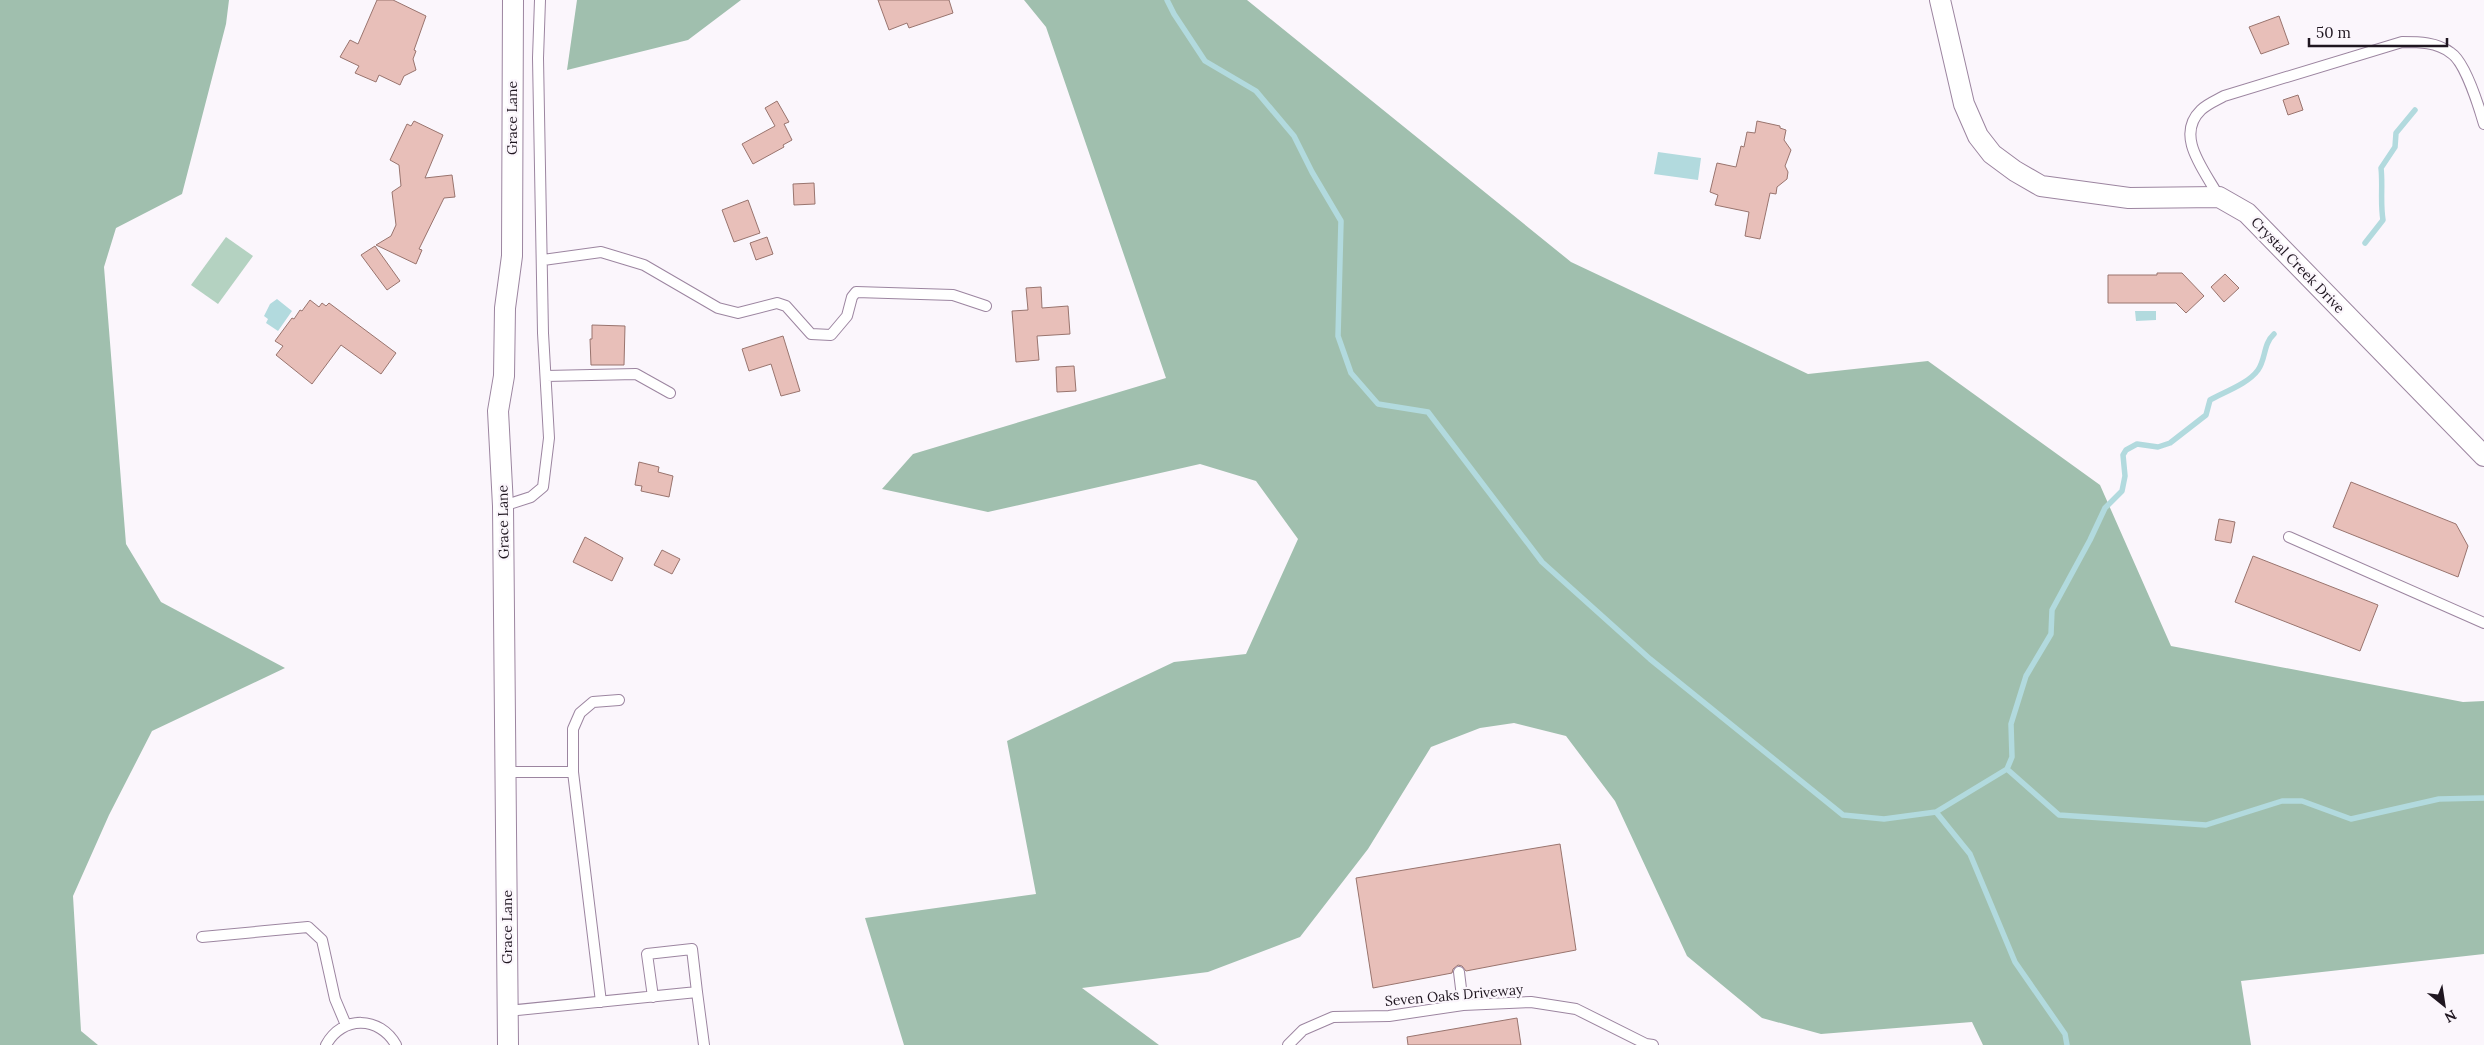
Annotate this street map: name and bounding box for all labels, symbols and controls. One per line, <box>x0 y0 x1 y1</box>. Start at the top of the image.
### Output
scale bar <box>2309 15 2446 47</box>
text: 50 m <box>2316 23 2351 42</box>
street label: Grace Lane <box>503 80 521 155</box>
street label: Crystal Creek Drive <box>2247 213 2349 317</box>
street label: Grace Lane <box>493 484 513 559</box>
street label: Grace Lane <box>498 889 516 964</box>
street label: Seven Oaks Driveway <box>1384 980 1524 1010</box>
north arrow <box>2419 980 2469 1030</box>
text: N <box>2441 1006 2460 1027</box>

